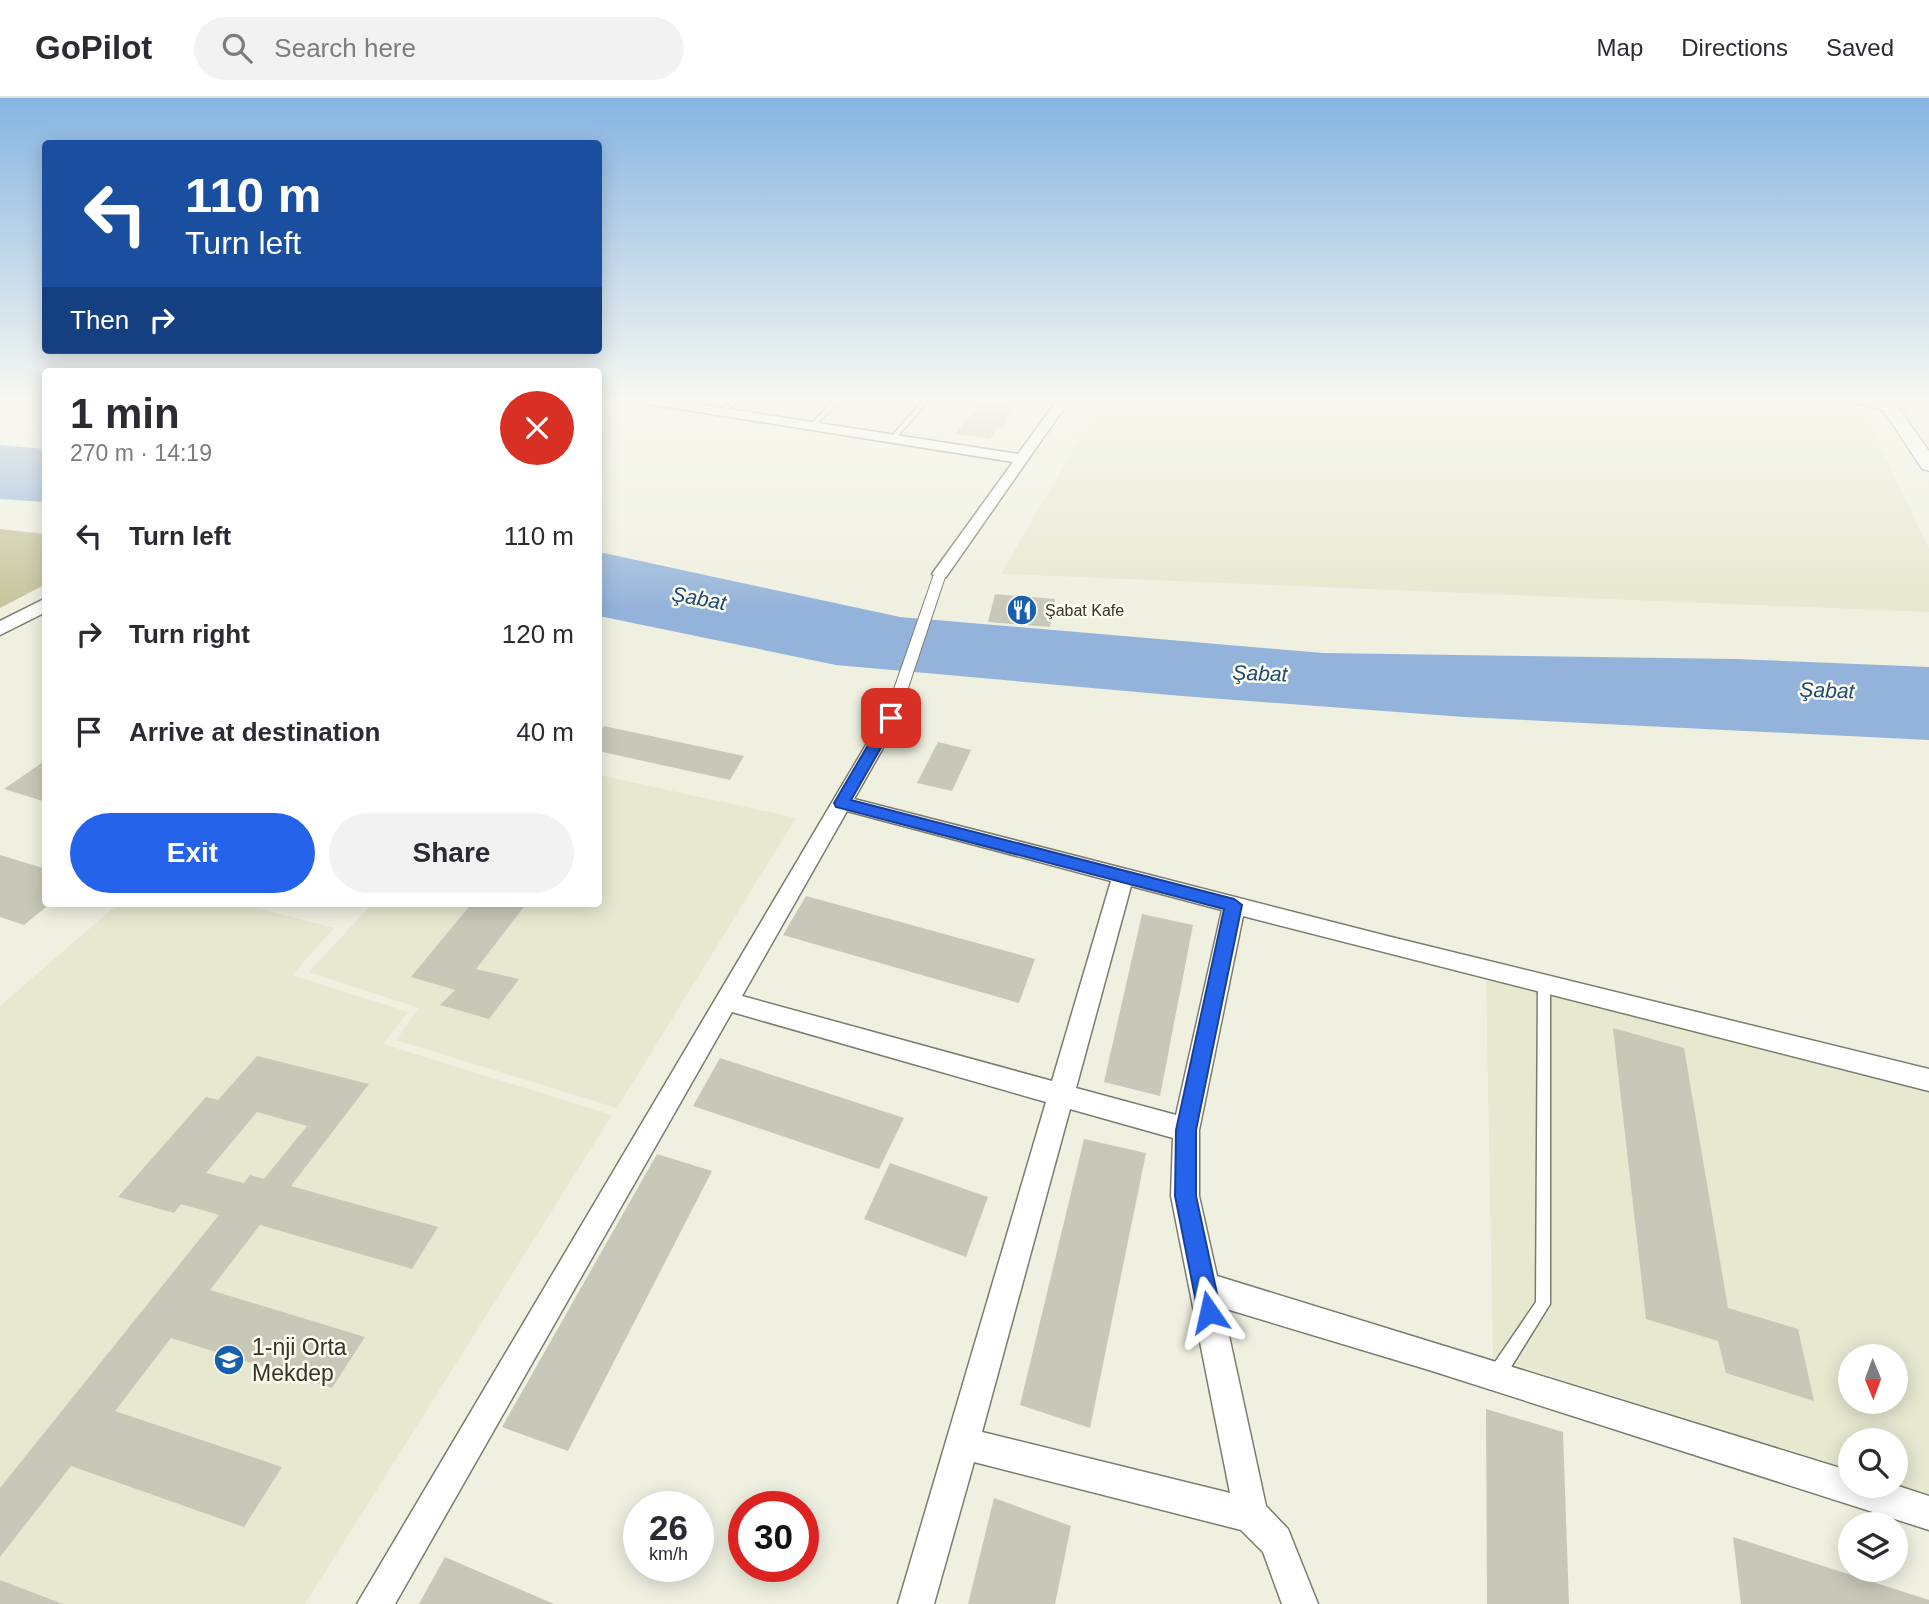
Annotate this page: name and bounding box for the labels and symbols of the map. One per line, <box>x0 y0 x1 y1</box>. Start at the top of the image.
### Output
water label: Şabat <box>670 582 729 614</box>
restaurant icon: Şabat Kafe <box>1005 593 1039 627</box>
place label: Şabat Kafe <box>1045 602 1124 619</box>
water label: Şabat <box>1232 661 1289 685</box>
water label: Şabat <box>1799 678 1856 702</box>
pin <box>861 688 921 748</box>
position arrow <box>1172 1275 1246 1349</box>
place label: 1-nji Orta Mekdep <box>252 1334 347 1386</box>
school or university icon: 1-nji Orta Mekdep <box>212 1343 246 1377</box>
north arrow <box>1838 1344 1908 1414</box>
speed limit sign: 30 <box>728 1491 819 1582</box>

